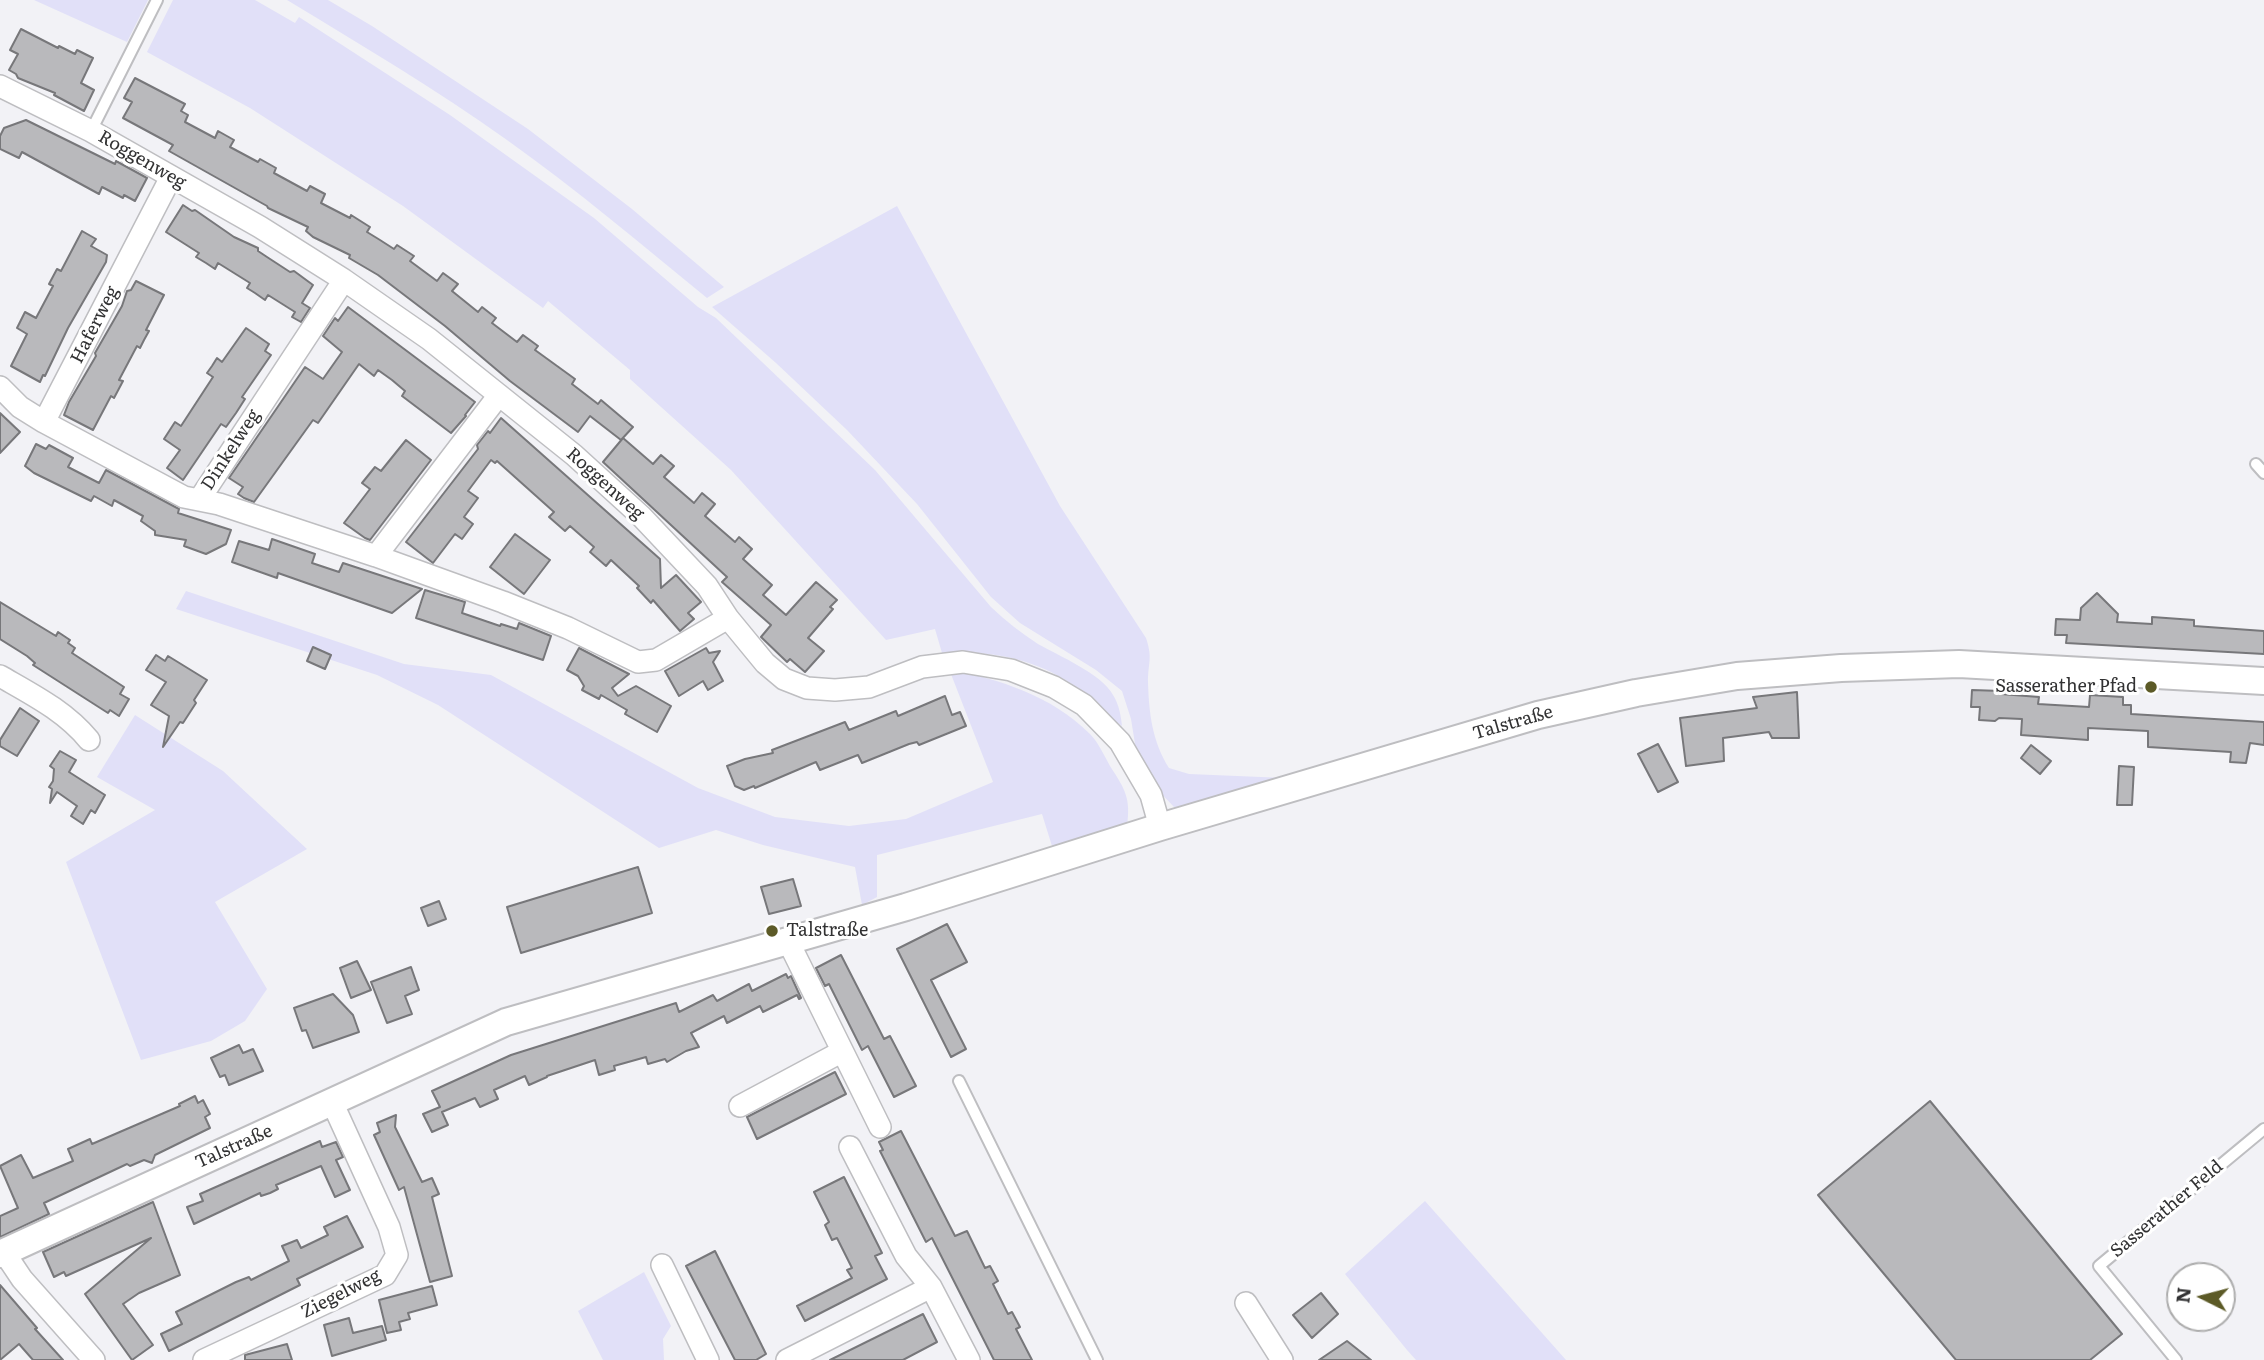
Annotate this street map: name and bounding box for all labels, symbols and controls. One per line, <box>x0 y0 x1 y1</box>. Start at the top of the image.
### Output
street label: Roggenweg <box>94 126 190 194</box>
street label: Haferweg <box>66 283 124 367</box>
street label: Dinkelweg <box>197 406 265 494</box>
street label: Roggenweg <box>561 443 649 525</box>
place label: Sasserather Pfad <box>1995 676 2137 698</box>
marker: Sasserather Pfad <box>2143 679 2159 695</box>
street label: Talstraße <box>1470 701 1556 745</box>
place label: Talstraße <box>786 920 868 942</box>
marker: Talstraße <box>764 923 780 939</box>
street label: Talstraße <box>192 1120 276 1174</box>
street label: Sasserather Feld <box>2106 1156 2228 1262</box>
north arrow <box>2166 1262 2236 1332</box>
street label: Ziegelweg <box>298 1265 384 1323</box>
text: N <box>2167 1286 2197 1304</box>

